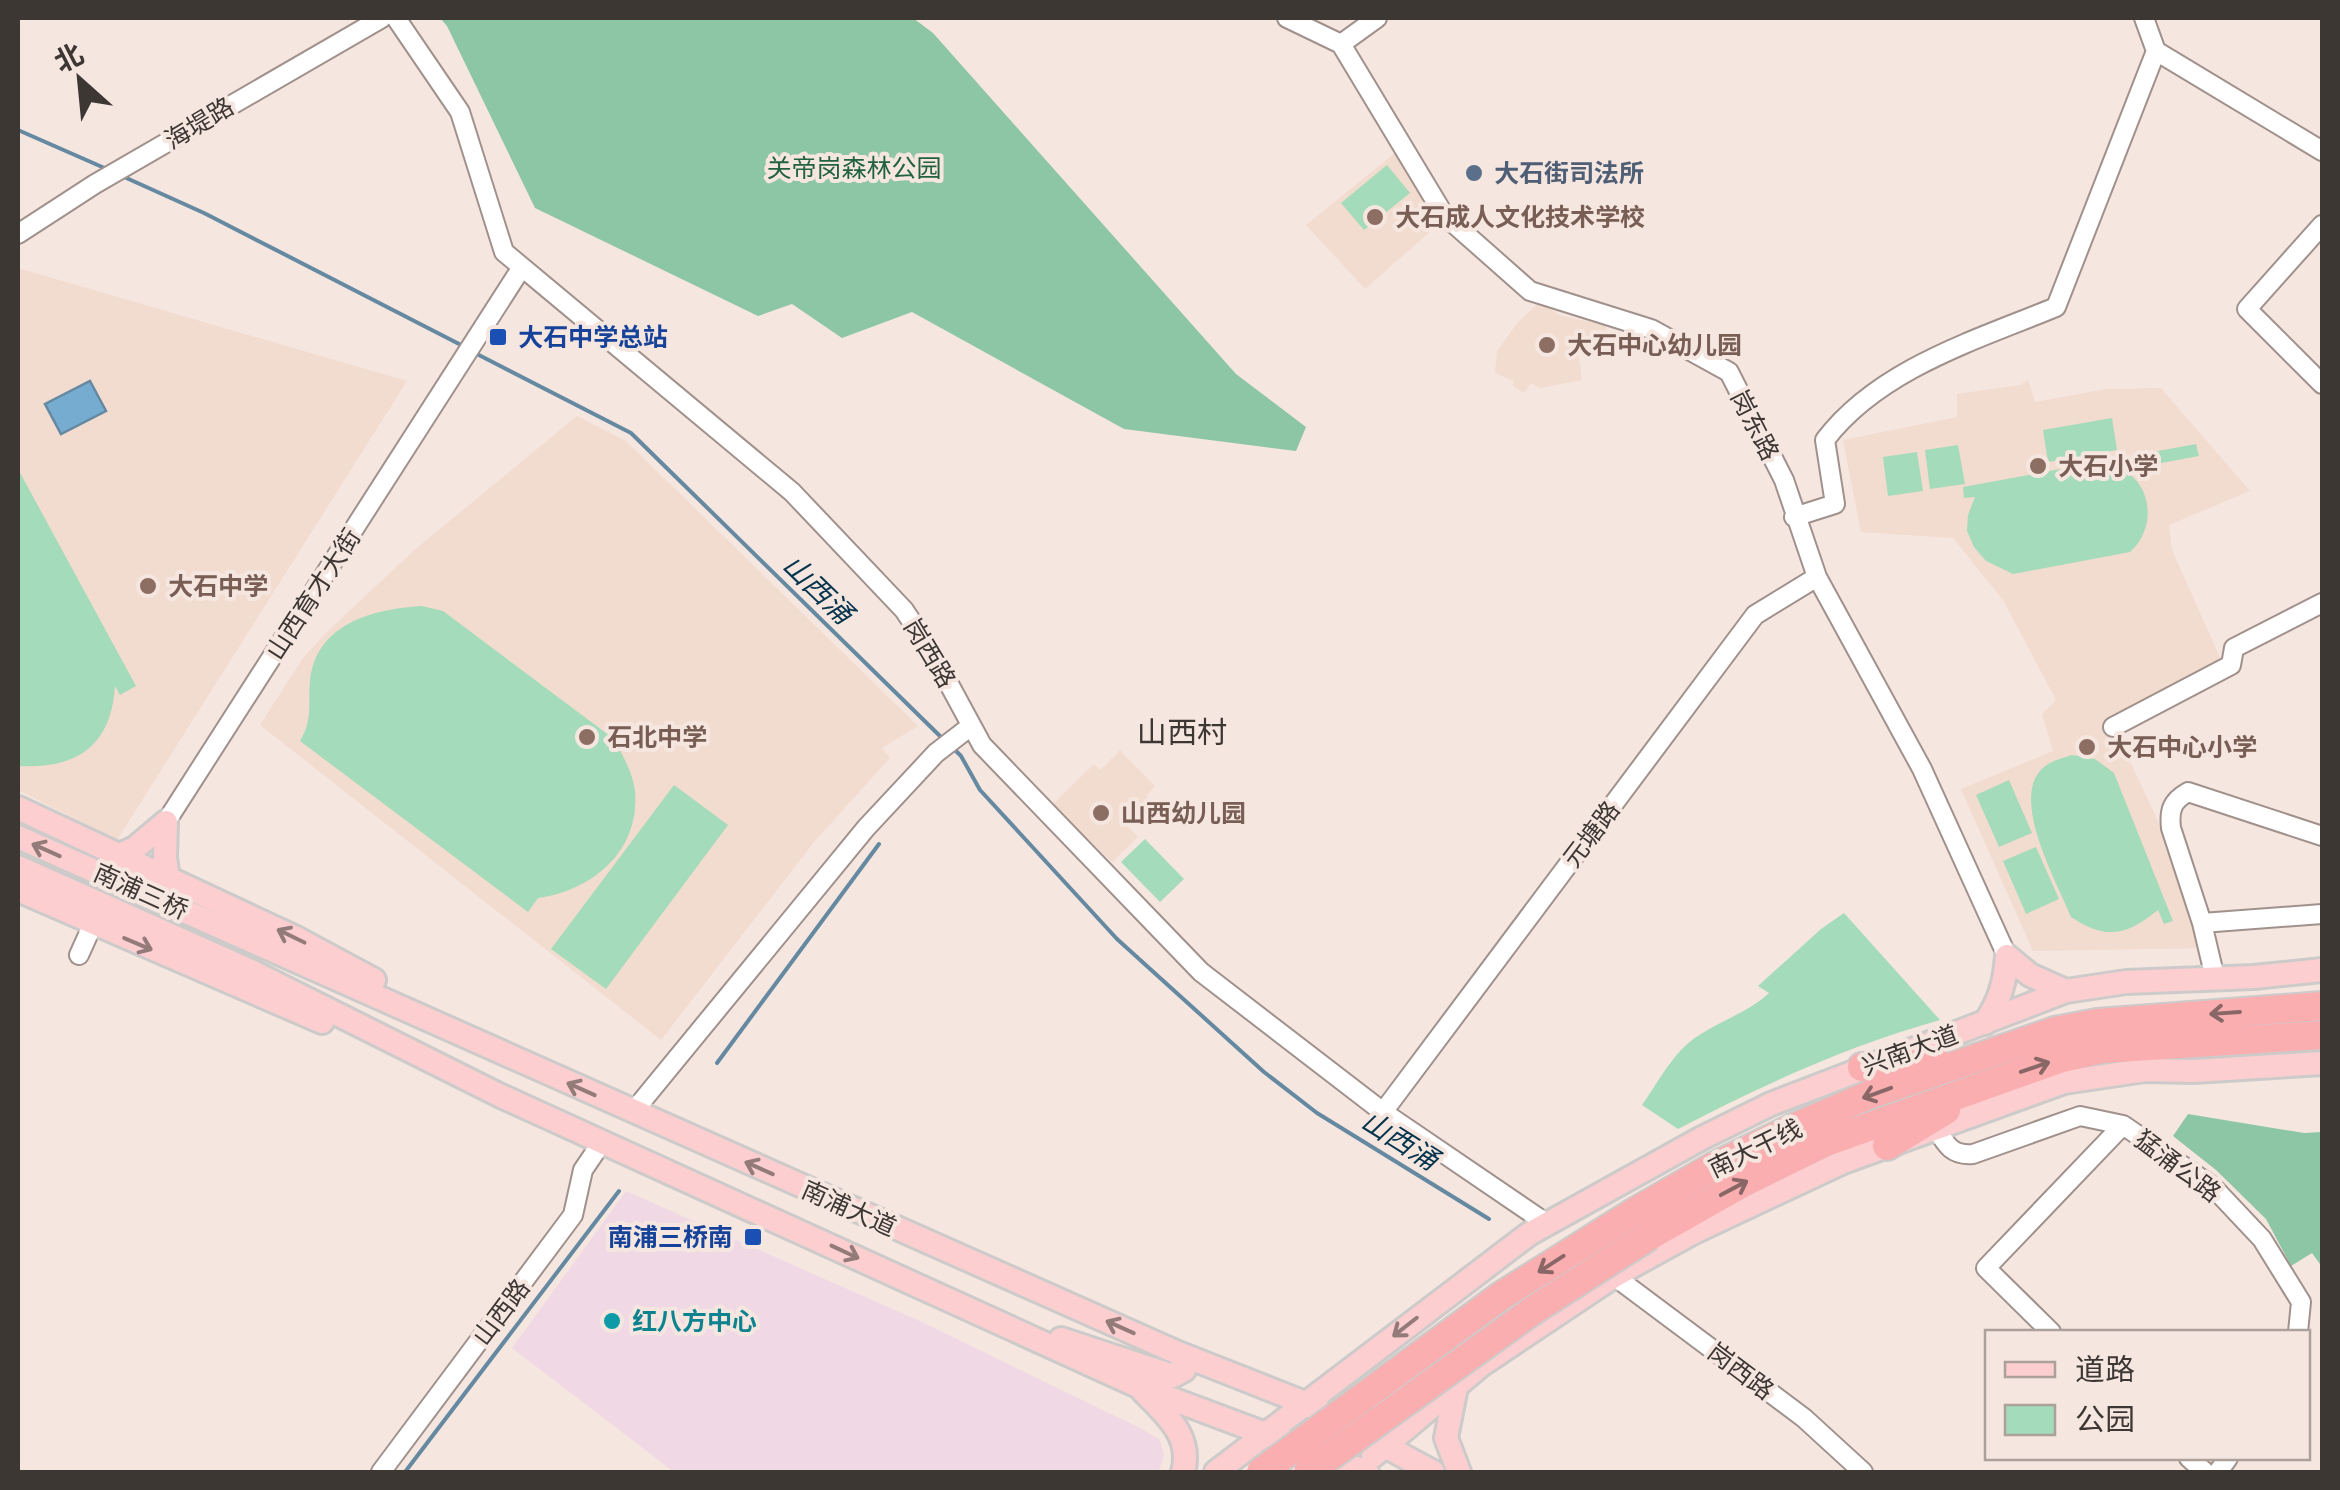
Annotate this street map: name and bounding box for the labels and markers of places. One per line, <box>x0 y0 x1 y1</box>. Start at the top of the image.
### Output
place label: 大石街司法所 <box>1494 157 1644 188</box>
marker: 大石街司法所 <box>1463 162 1485 184</box>
place label: 大石成人文化技术学校 <box>1395 201 1645 232</box>
marker: 大石成人文化技术学校 <box>1364 206 1386 228</box>
place label: 大石中学总站 <box>518 321 668 352</box>
marker: 大石中学总站 <box>487 326 509 348</box>
place label: 大石中心幼儿园 <box>1567 329 1742 360</box>
marker: 大石中心幼儿园 <box>1536 334 1558 356</box>
place label: 大石小学 <box>2058 450 2158 481</box>
marker: 大石小学 <box>2027 455 2049 477</box>
place label: 大石中学 <box>168 570 268 601</box>
marker: 大石中学 <box>137 575 159 597</box>
place label: 石北中学 <box>607 721 707 752</box>
marker: 石北中学 <box>576 726 598 748</box>
place label: 大石中心小学 <box>2107 731 2257 762</box>
marker: 大石中心小学 <box>2076 736 2098 758</box>
place label: 山西幼儿园 <box>1121 797 1246 828</box>
marker: 山西幼儿园 <box>1090 802 1112 824</box>
place label: 南浦三桥南 <box>608 1221 733 1252</box>
marker: 南浦三桥南 <box>742 1226 764 1248</box>
place label: 红八方中心 <box>632 1305 757 1336</box>
marker: 红八方中心 <box>601 1310 623 1332</box>

